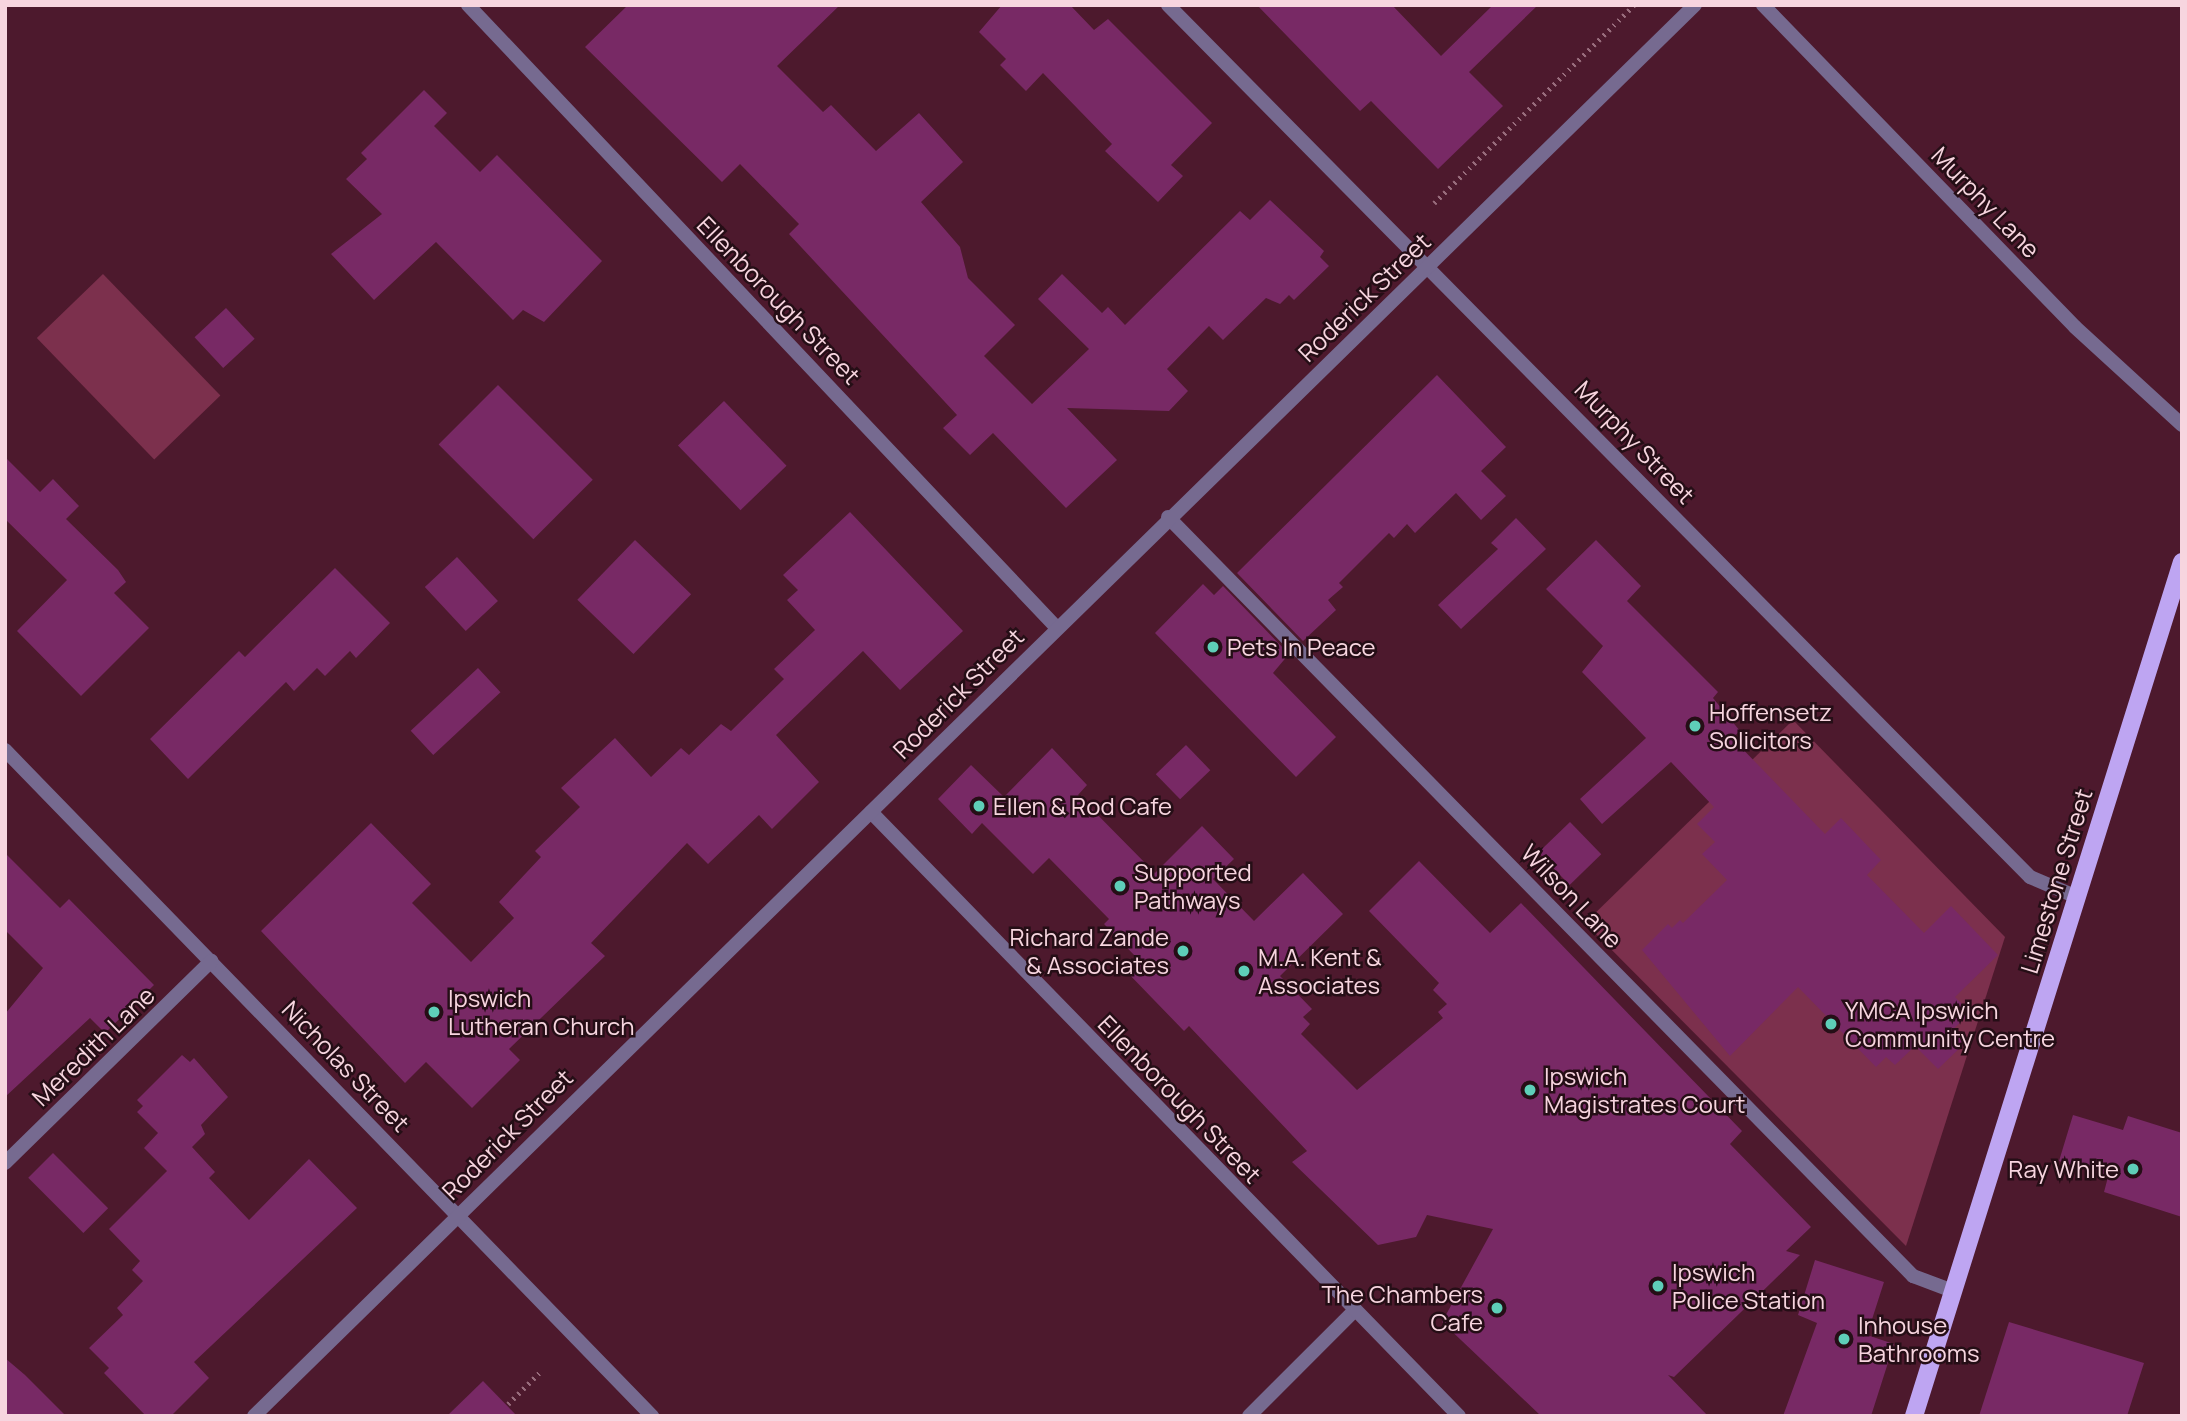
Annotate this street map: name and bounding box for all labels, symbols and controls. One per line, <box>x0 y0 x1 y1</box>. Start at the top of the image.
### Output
street label: Murphy Lane <box>1926 141 2046 263</box>
street label: Ellenborough Street <box>692 210 866 390</box>
street label: Roderick Street <box>1292 227 1436 367</box>
street label: Murphy Street <box>1569 375 1701 509</box>
street label: Roderick Street <box>887 622 1029 764</box>
place label: Pets In Peace <box>1227 633 1376 661</box>
marker: Pets In Peace <box>1205 639 1221 655</box>
place label: Hoffensetz Solicitors <box>1709 698 1832 754</box>
marker: Hoffensetz Solicitors <box>1687 718 1703 734</box>
street label: Limestone Street <box>2014 785 2098 977</box>
place label: Ellen & Rod Cafe <box>993 792 1172 820</box>
marker: Ellen & Rod Cafe <box>971 798 987 814</box>
street label: Wilson Lane <box>1516 838 1628 954</box>
place label: Supported Pathways <box>1134 858 1252 914</box>
marker: Supported Pathways <box>1112 878 1128 894</box>
place label: Richard Zande & Associates <box>1009 923 1169 979</box>
marker: Richard Zande & Associates <box>1175 943 1191 959</box>
place label: M.A. Kent & Associates <box>1258 943 1382 999</box>
marker: M.A. Kent & Associates <box>1236 963 1252 979</box>
street label: Meredith Lane <box>26 980 160 1112</box>
place label: Ipswich Lutheran Church <box>448 984 635 1040</box>
street label: Nicholas Street <box>276 995 416 1137</box>
place label: YMCA Ipswich Community Centre <box>1845 996 2055 1052</box>
marker: Ipswich Lutheran Church <box>426 1004 442 1020</box>
street label: Ellenborough Street <box>1093 1009 1267 1189</box>
marker: YMCA Ipswich Community Centre <box>1823 1016 1839 1032</box>
place label: Ipswich Magistrates Court <box>1544 1062 1745 1118</box>
street label: Roderick Street <box>436 1063 578 1205</box>
marker: Ipswich Magistrates Court <box>1522 1082 1538 1098</box>
place label: Ray White <box>2008 1155 2119 1183</box>
marker: Ray White <box>2125 1161 2141 1177</box>
place label: Ipswich Police Station <box>1672 1258 1825 1314</box>
marker: Ipswich Police Station <box>1650 1278 1666 1294</box>
place label: The Chambers Cafe <box>1321 1280 1483 1336</box>
marker: The Chambers Cafe <box>1489 1300 1505 1316</box>
place label: Inhouse Bathrooms <box>1858 1311 1980 1367</box>
marker: Inhouse Bathrooms <box>1836 1331 1852 1347</box>

